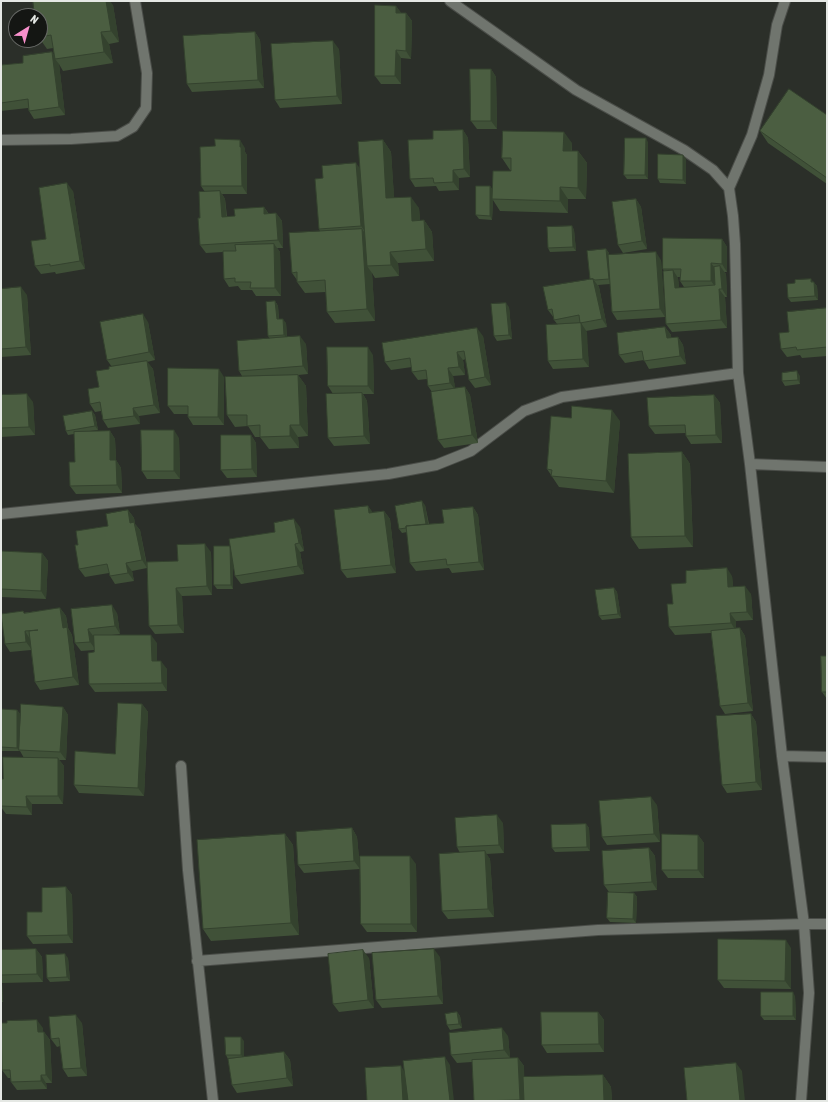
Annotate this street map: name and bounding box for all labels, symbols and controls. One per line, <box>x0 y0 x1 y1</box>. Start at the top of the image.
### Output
north arrow <box>8 8 48 48</box>
text: N <box>28 12 41 26</box>

